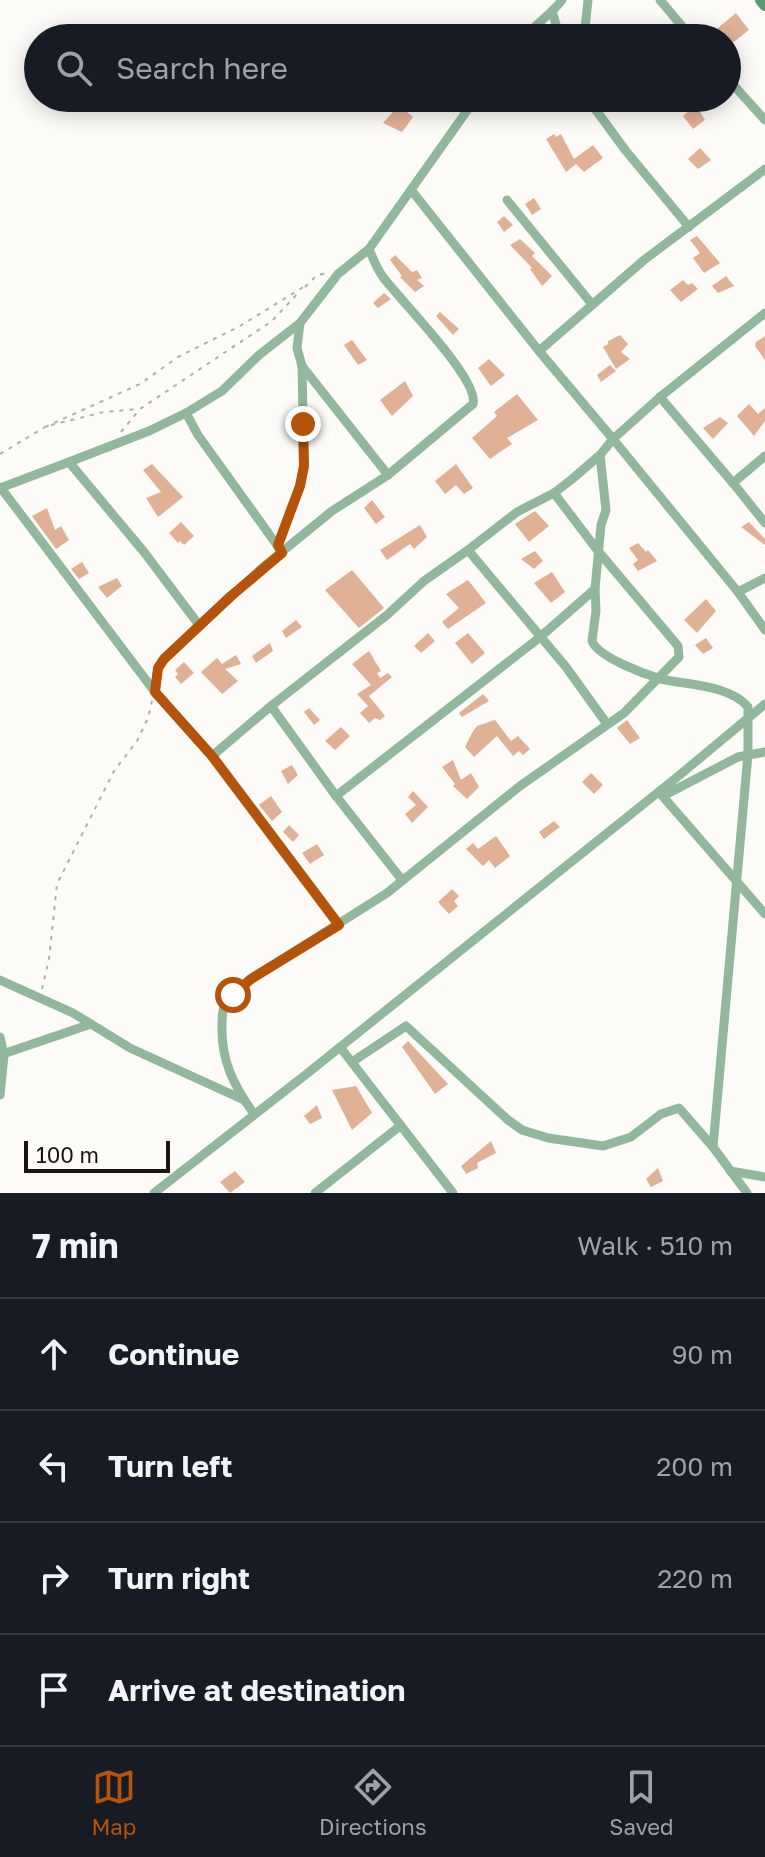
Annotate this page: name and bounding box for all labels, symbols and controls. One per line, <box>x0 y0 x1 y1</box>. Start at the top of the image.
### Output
search box <box>24 24 741 112</box>
icon: search <box>52 46 96 90</box>
text: Search here <box>116 50 288 86</box>
route end <box>285 406 321 442</box>
route start <box>215 977 251 1013</box>
scale bar <box>24 1137 170 1173</box>
text: 100 m <box>36 1141 99 1168</box>
text: 7 min <box>32 1225 119 1265</box>
text: Walk · 510 m <box>577 1230 733 1261</box>
icon: ahead <box>32 1332 76 1376</box>
text: Continue <box>108 1336 239 1372</box>
text: 90 m <box>672 1339 733 1370</box>
icon: left <box>32 1444 76 1488</box>
text: Turn left <box>108 1448 233 1484</box>
text: 200 m <box>656 1451 733 1482</box>
icon: right <box>32 1556 76 1600</box>
text: Turn right <box>108 1560 250 1596</box>
text: 220 m <box>657 1563 733 1594</box>
icon: arrive <box>32 1668 76 1712</box>
text: Arrive at destination <box>108 1672 405 1708</box>
tab: Map <box>91 1765 136 1840</box>
tab: Directions <box>319 1765 427 1840</box>
tab: Saved <box>609 1765 674 1840</box>

